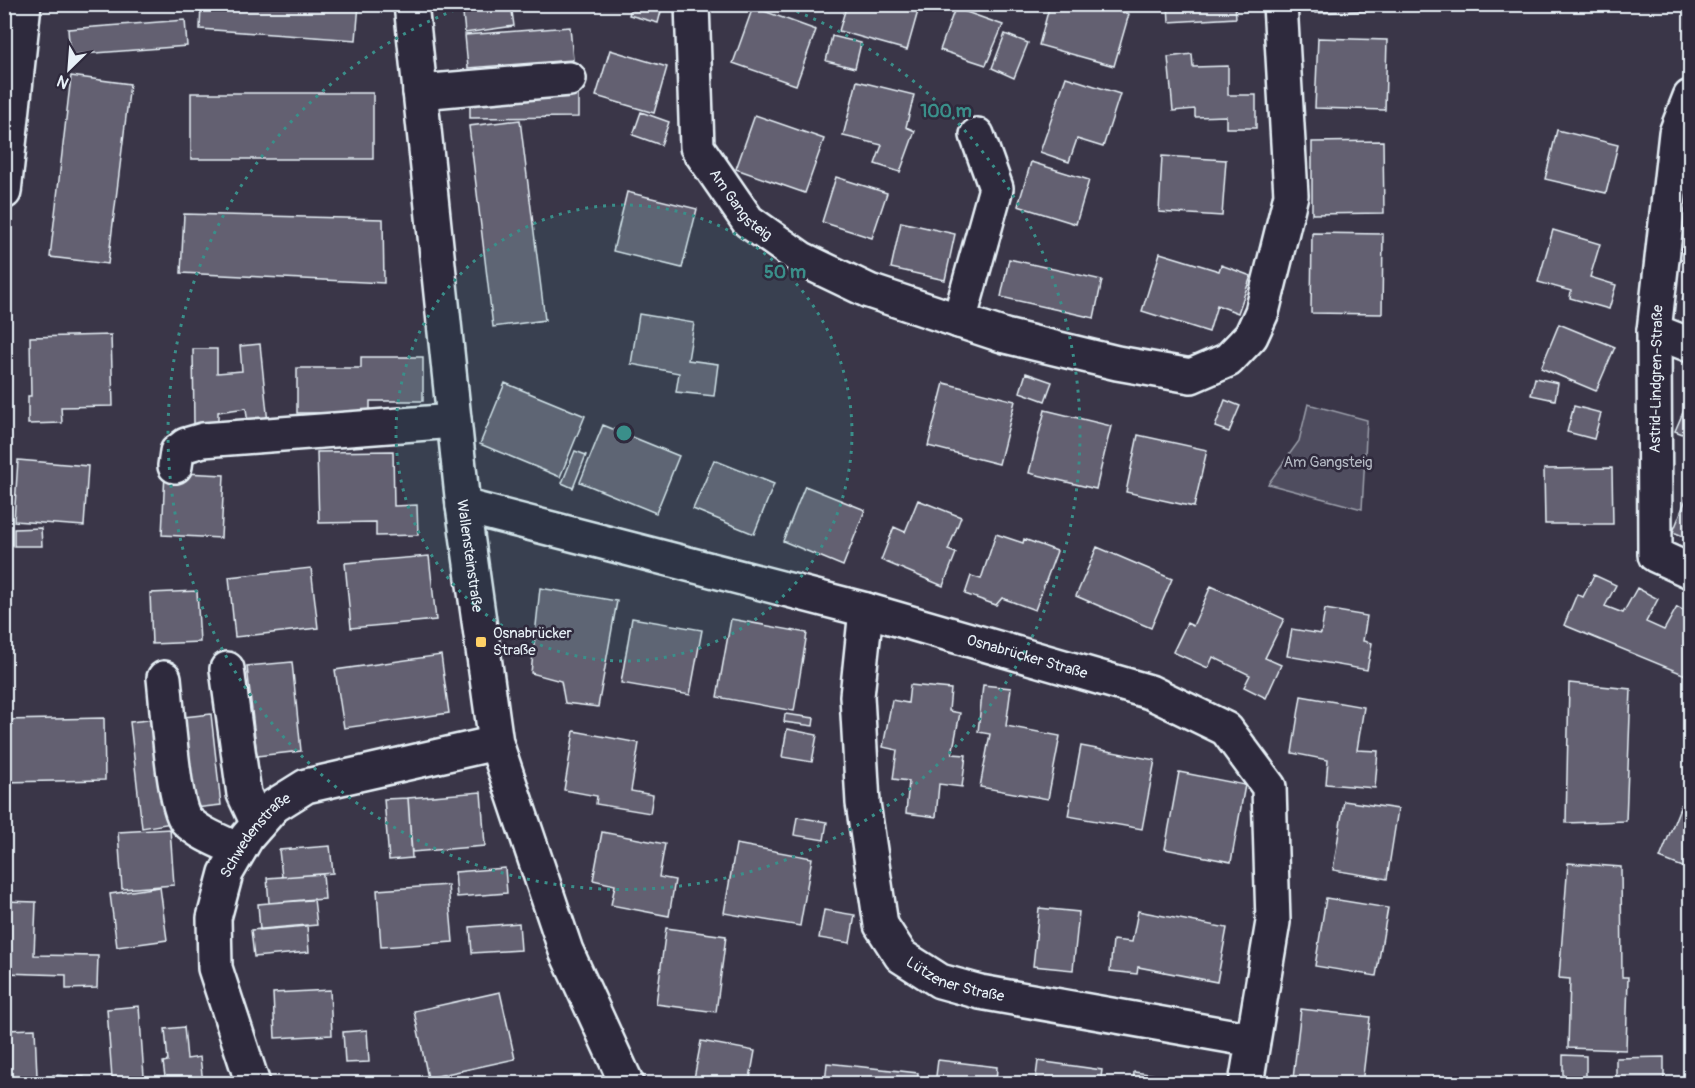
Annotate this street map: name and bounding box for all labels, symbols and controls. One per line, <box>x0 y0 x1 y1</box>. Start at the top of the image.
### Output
north arrow <box>39 39 99 99</box>
text: N <box>54 70 72 93</box>
text: 100 m <box>920 100 972 123</box>
street label: Am Gangsteig <box>705 165 776 245</box>
text: 50 m <box>764 261 806 284</box>
street label: Astrid-Lindgren-Straße <box>1646 304 1667 453</box>
centre of rings <box>614 423 634 443</box>
park label: Am Gangsteig <box>1284 453 1372 472</box>
street label: Wallensteinstraße <box>452 498 487 614</box>
place label: Osnabrücker Straße <box>493 624 572 660</box>
street label: Osnabrücker Straße <box>964 631 1090 684</box>
marker: Osnabrücker Straße <box>474 635 488 649</box>
street label: Schwedenstraße <box>216 789 295 881</box>
street label: Lützener Straße <box>902 953 1006 1006</box>

